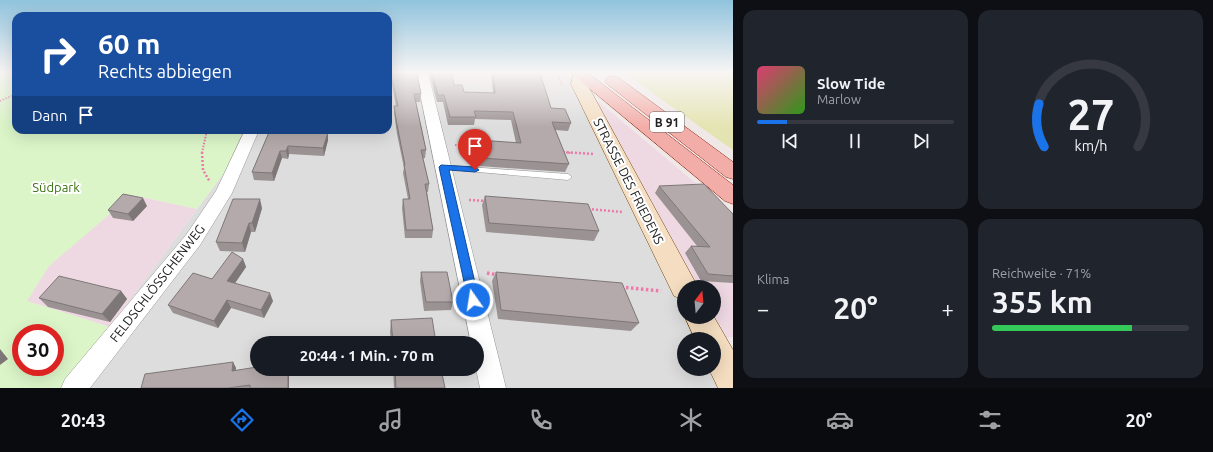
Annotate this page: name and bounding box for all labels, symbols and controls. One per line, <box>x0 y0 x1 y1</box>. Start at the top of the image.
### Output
icon: right <box>32 28 84 80</box>
text: 60 m <box>98 28 160 59</box>
text: Rechts abbiegen <box>98 61 232 81</box>
text: Slow Tide <box>817 75 885 92</box>
text: 27 <box>1067 91 1114 138</box>
text: Marlow <box>817 92 861 106</box>
icon: arrive <box>75 104 97 126</box>
text: Dann <box>32 107 67 124</box>
road number: B 91 <box>650 112 684 132</box>
street label: STRASSE DES FRIEDENS <box>591 116 667 246</box>
pin <box>458 129 492 170</box>
icon: previous <box>779 130 801 152</box>
icon: pause <box>844 130 866 152</box>
icon: next <box>910 130 932 152</box>
icon: arrive <box>464 135 486 157</box>
text: km/h <box>1074 138 1107 154</box>
park label: Südpark <box>32 180 80 194</box>
street label: FELDSCHLÖSSCHENWEG <box>106 221 207 344</box>
text: Reichweite · 71% <box>992 266 1091 280</box>
text: Klima <box>757 272 789 286</box>
position arrow <box>452 279 494 321</box>
north arrow <box>677 280 721 324</box>
map controls <box>677 280 721 376</box>
text: 355 km <box>992 285 1093 319</box>
text: 20° <box>833 291 878 325</box>
text: − <box>757 296 769 321</box>
text: + <box>942 296 954 321</box>
speed limit sign: 30 <box>12 324 64 376</box>
button: layers <box>677 332 721 376</box>
text: 20:44 · 1 Min. · 70 m <box>300 347 434 364</box>
icon: directions <box>228 406 256 434</box>
icon: music <box>377 406 405 434</box>
icon: phone <box>527 406 555 434</box>
icon: climate <box>677 406 705 434</box>
icon: car <box>826 406 854 434</box>
icon: filters <box>976 406 1004 434</box>
text: 20:43 <box>61 410 106 430</box>
text: 20° <box>1125 410 1152 430</box>

